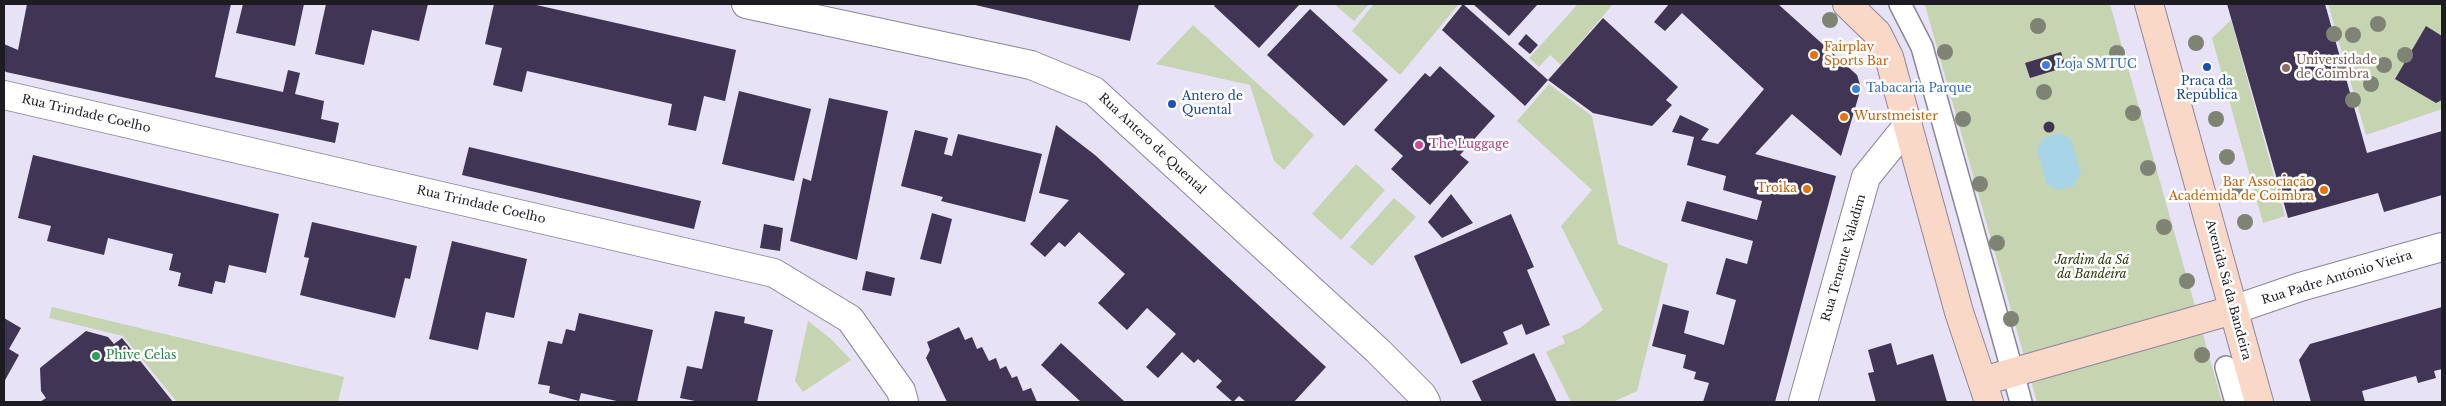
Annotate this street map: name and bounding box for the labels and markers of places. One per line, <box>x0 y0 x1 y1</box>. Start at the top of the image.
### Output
place label: Fairplay Sports Bar <box>1824 41 1888 69</box>
marker: Fairplay Sports Bar <box>1808 49 1820 61</box>
place label: Universidade de Coimbra <box>2296 54 2377 82</box>
place label: Loja SMTUC <box>2056 58 2137 72</box>
marker: Loja SMTUC <box>2040 59 2052 71</box>
marker: Praça da República <box>2201 61 2213 73</box>
marker: Universidade de Coimbra <box>2280 62 2292 74</box>
place label: Praça da República <box>2176 75 2238 103</box>
place label: Tabacaria Parque <box>1866 82 1972 96</box>
marker: Tabacaria Parque <box>1850 83 1862 95</box>
place label: Antero de Quental <box>1182 90 1243 118</box>
marker: Antero de Quental <box>1166 98 1178 110</box>
place label: Wurstmeister <box>1854 110 1938 124</box>
marker: Wurstmeister <box>1838 111 1850 123</box>
place label: The Luggage <box>1429 138 1509 152</box>
marker: The Luggage <box>1413 139 1425 151</box>
place label: Bar Associação Académida de Coimbra <box>2169 176 2314 204</box>
place label: Troika <box>1757 182 1797 196</box>
marker: Troika <box>1801 183 1813 195</box>
marker: Bar Associação Académida de Coimbra <box>2318 184 2330 196</box>
place label: Phive Celas <box>106 349 176 363</box>
marker: Phive Celas <box>90 350 102 362</box>

